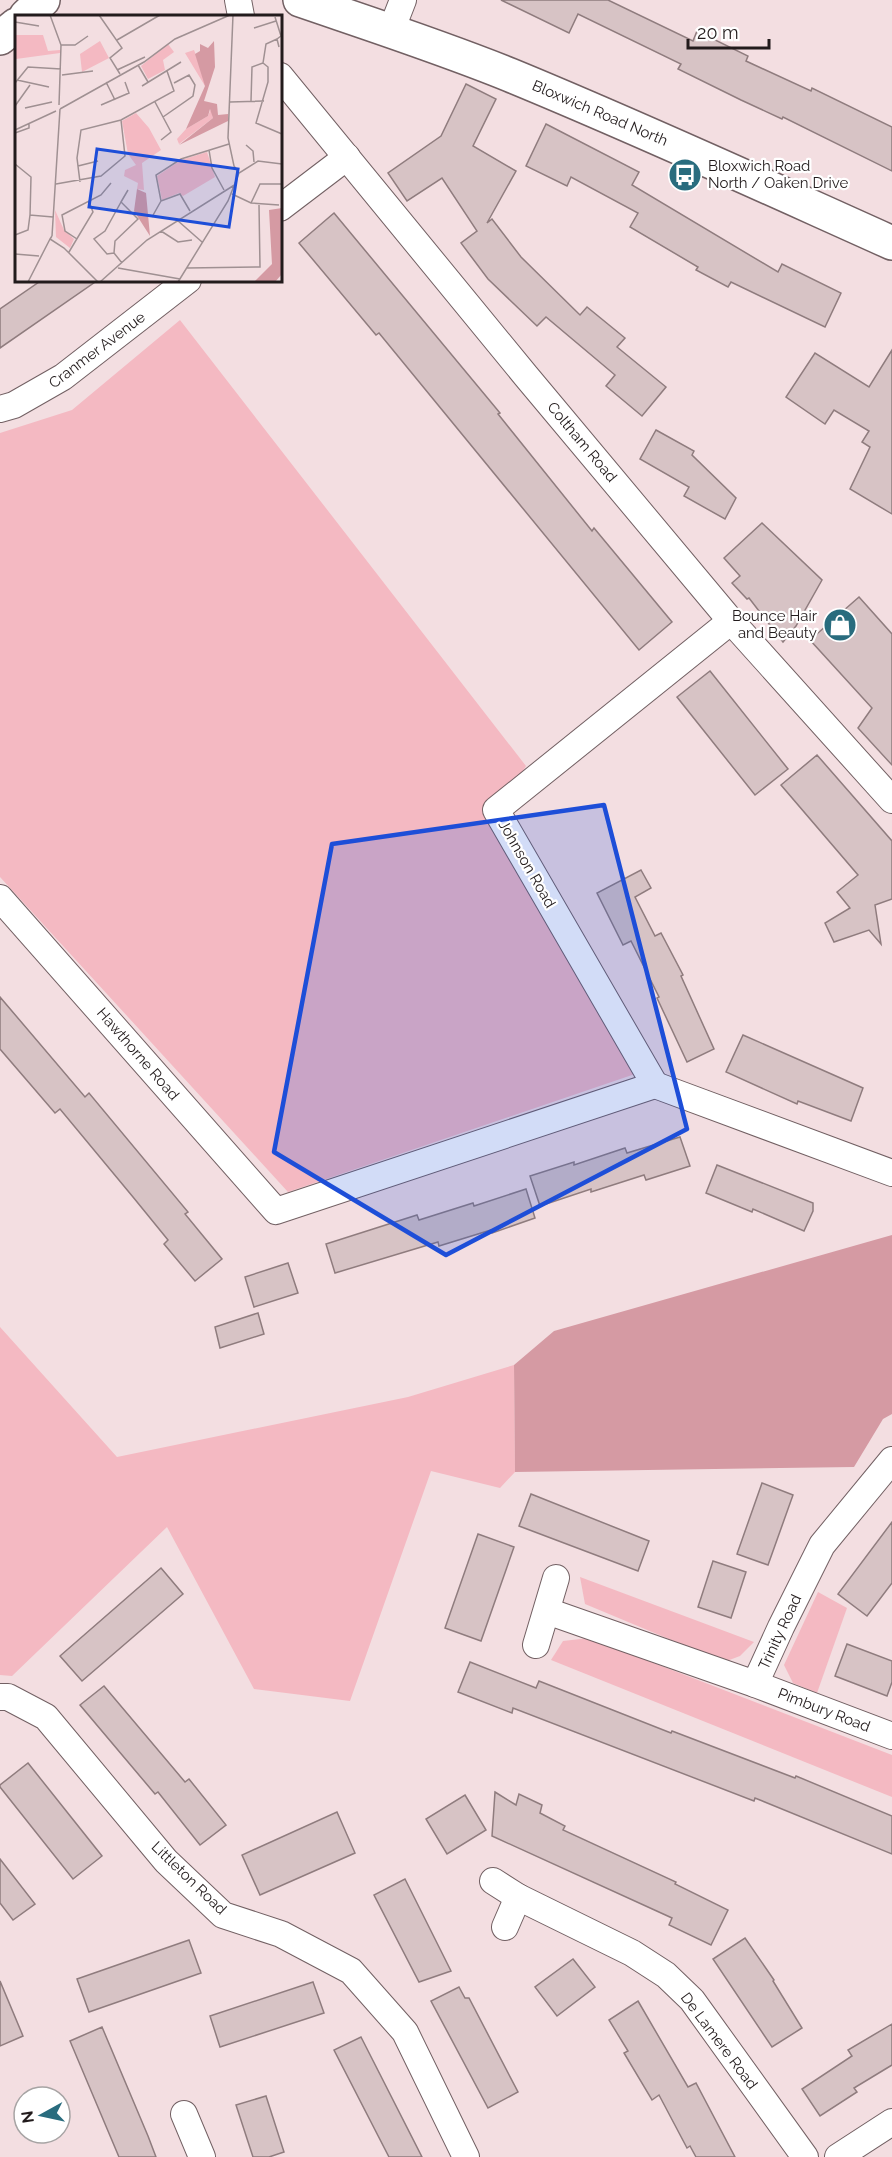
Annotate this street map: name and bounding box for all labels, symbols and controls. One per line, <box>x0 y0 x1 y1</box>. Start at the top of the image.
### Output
scale bar <box>688 12 769 50</box>
inset map <box>15 15 282 282</box>
text: 20 m <box>697 22 739 43</box>
street label: Bloxwich Road North <box>529 76 671 150</box>
bus stop icon: Bloxwich Road North / Oaken Drive <box>667 157 703 193</box>
place label: Bloxwich Road North / Oaken Drive <box>708 157 848 192</box>
street label: Cranmer Avenue <box>45 308 149 392</box>
street label: Coltham Road <box>543 398 621 486</box>
place label: Bounce Hair and Beauty <box>732 607 818 642</box>
shop icon: Bounce Hair and Beauty <box>822 607 858 643</box>
street label: Johnson Road <box>495 817 559 911</box>
street label: Hawthorne Road <box>93 1004 183 1104</box>
street label: Trinity Road <box>755 1592 805 1672</box>
street label: Pimbury Road <box>775 1684 873 1736</box>
street label: Littleton Road <box>148 1838 230 1918</box>
street label: De Lamere Road <box>677 1989 761 2093</box>
north arrow <box>12 2085 72 2145</box>
text: N <box>17 2110 38 2124</box>

